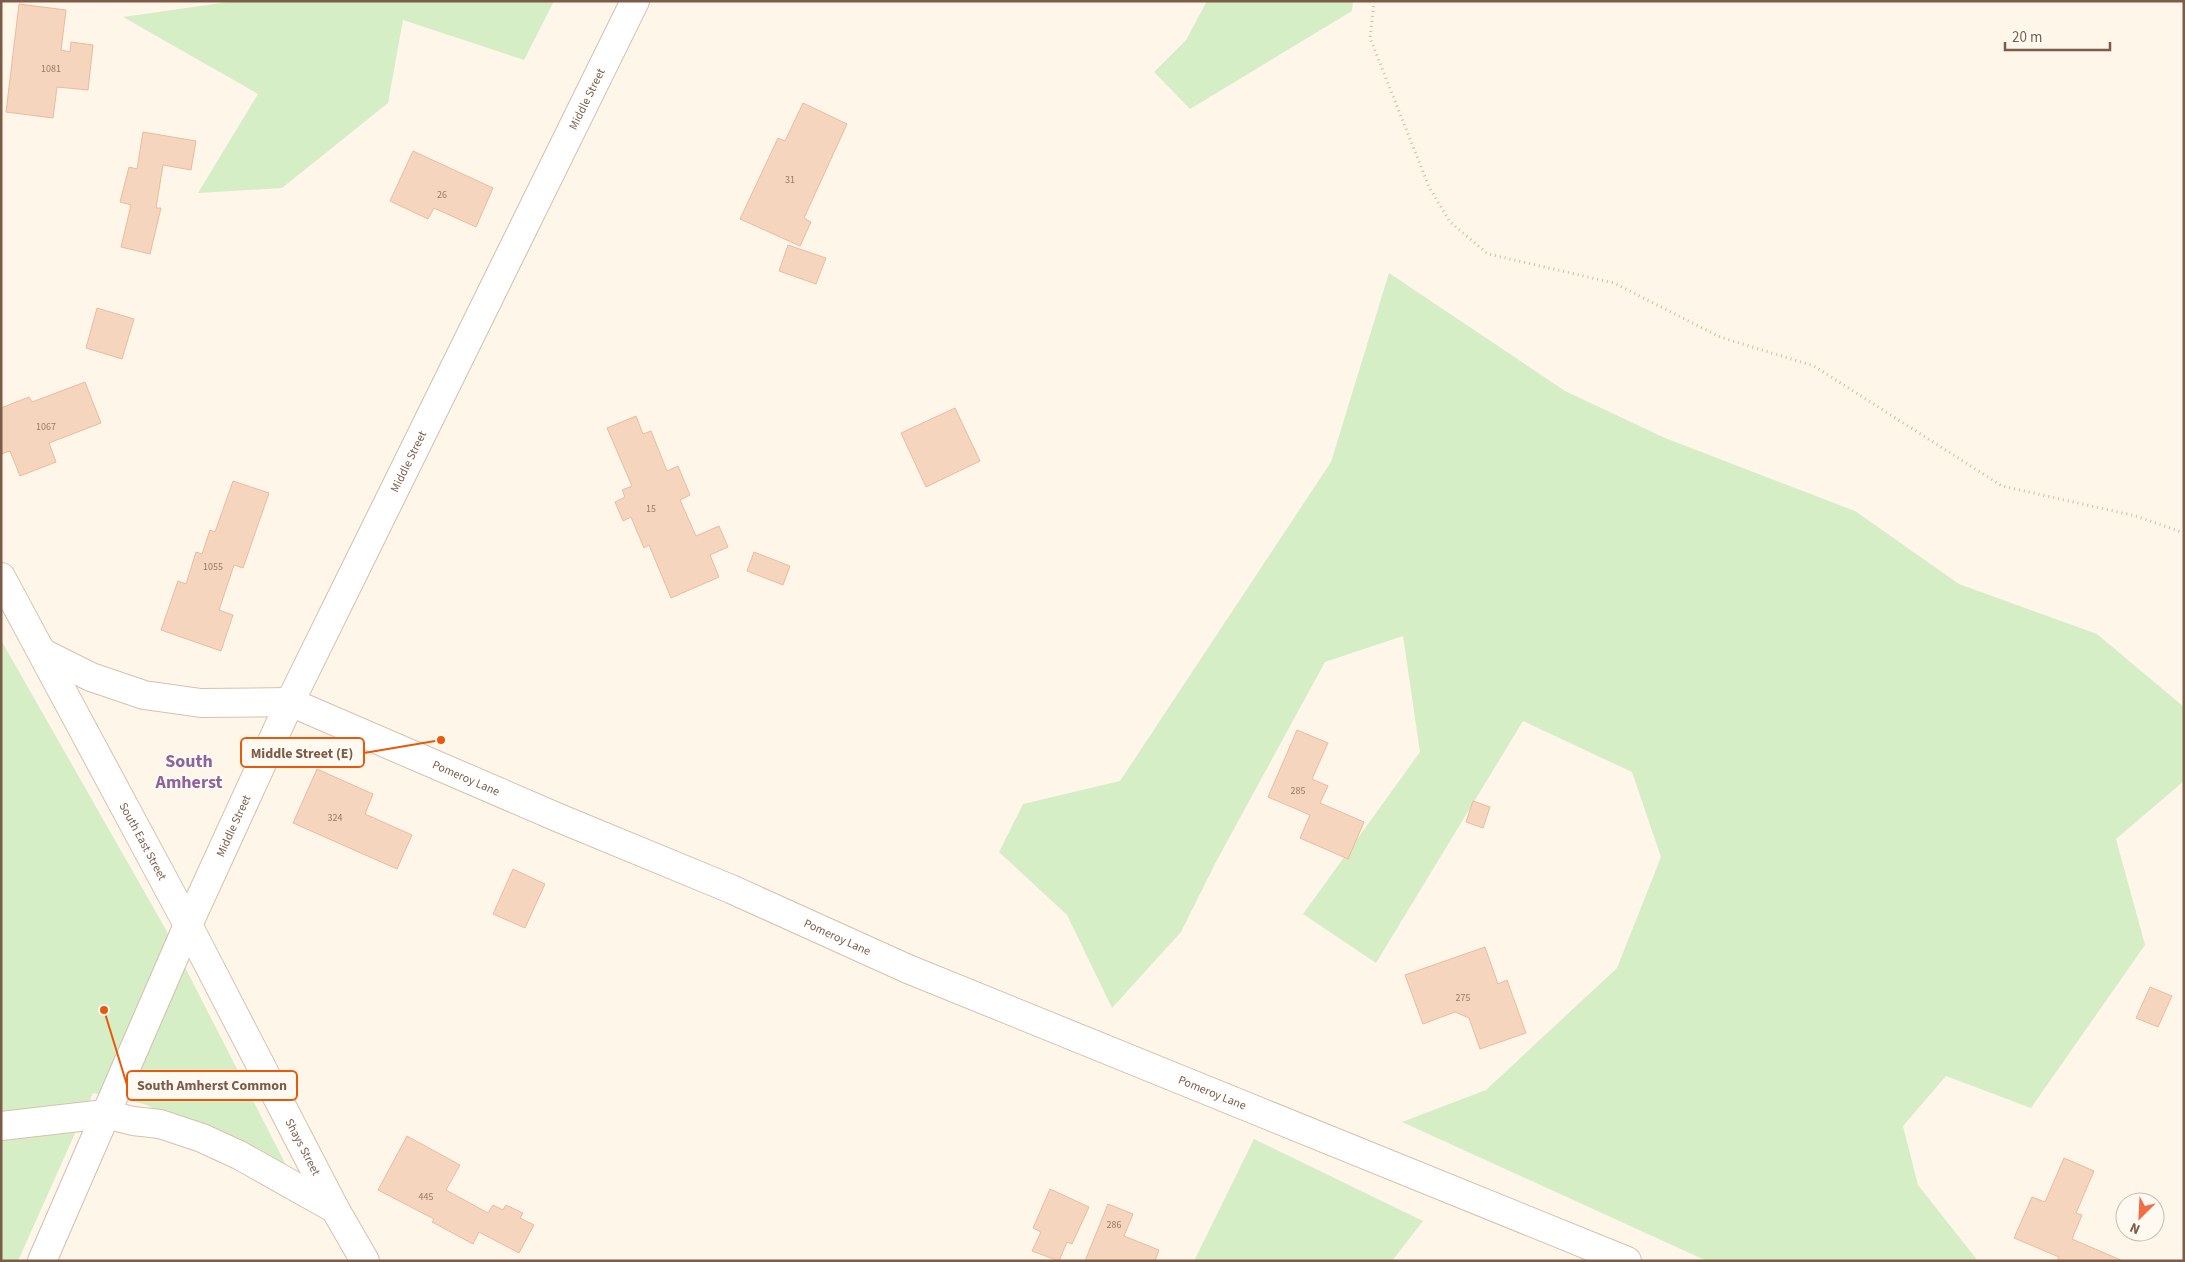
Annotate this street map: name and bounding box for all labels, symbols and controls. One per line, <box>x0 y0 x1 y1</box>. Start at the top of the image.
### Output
scale bar <box>2005 20 2110 52</box>
text: 20 m <box>2012 27 2042 48</box>
house number: 1081 <box>41 62 61 76</box>
street label: Middle Street <box>564 65 609 133</box>
house number: 31 <box>785 173 795 187</box>
house number: 26 <box>437 188 447 202</box>
house number: 1067 <box>36 420 56 434</box>
street label: Middle Street <box>386 428 431 495</box>
house number: 15 <box>646 502 656 516</box>
house number: 1055 <box>203 560 223 574</box>
callout: Middle Street (E) <box>241 738 364 767</box>
text: Middle Street (E) <box>251 744 353 764</box>
district label: South Amherst <box>155 749 223 795</box>
street label: Pomeroy Lane <box>430 756 503 800</box>
house number: 285 <box>1291 784 1305 798</box>
street label: Middle Street <box>212 792 255 860</box>
street label: South East Street <box>115 799 171 883</box>
house number: 324 <box>328 811 342 825</box>
street label: Pomeroy Lane <box>801 915 874 960</box>
house number: 275 <box>1456 991 1470 1005</box>
callout: South Amherst Common <box>127 1071 297 1100</box>
street label: Pomeroy Lane <box>1176 1071 1249 1114</box>
text: South Amherst Common <box>137 1076 287 1096</box>
street label: Shays Street <box>281 1115 325 1178</box>
house number: 445 <box>419 1190 433 1204</box>
north arrow <box>2115 1192 2165 1242</box>
text: N <box>2127 1217 2143 1239</box>
house number: 286 <box>1107 1218 1121 1232</box>

